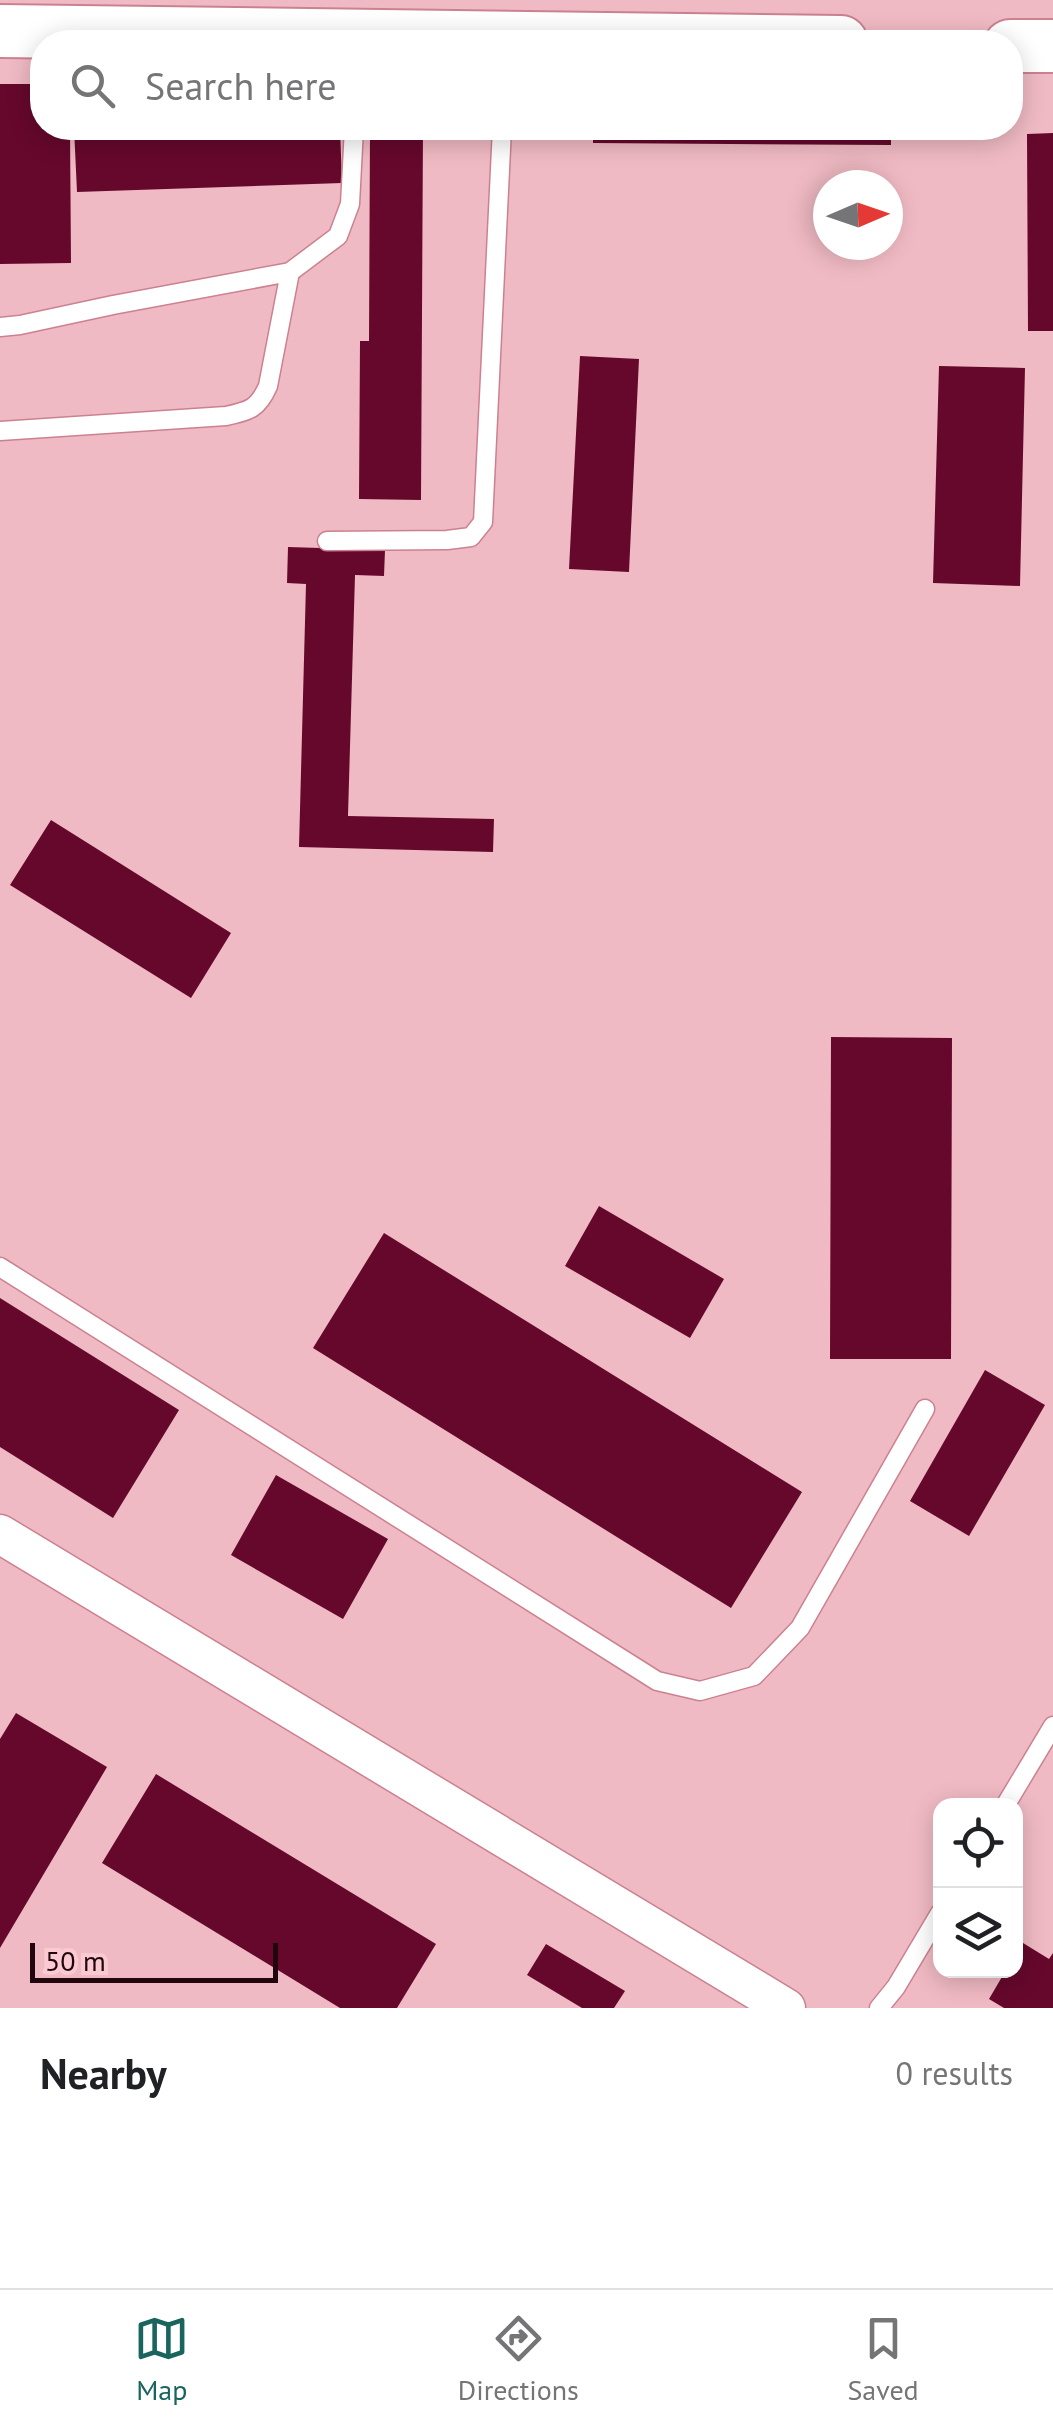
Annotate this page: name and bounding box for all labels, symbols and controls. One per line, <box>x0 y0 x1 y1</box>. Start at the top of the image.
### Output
search box <box>30 30 1023 140</box>
icon: search <box>65 58 120 113</box>
text: Search here <box>145 61 337 110</box>
north arrow <box>813 170 903 260</box>
map controls <box>933 1798 1023 1978</box>
button: locate <box>933 1798 1023 1888</box>
button: layers <box>933 1888 1023 1978</box>
scale bar <box>30 1938 278 1982</box>
text: 50 m <box>45 1942 106 1979</box>
text: Nearby <box>40 2046 167 2101</box>
text: 0 results <box>895 2052 1013 2094</box>
tab: Map <box>134 2311 189 2408</box>
tab: Directions <box>458 2311 579 2408</box>
tab: Saved <box>847 2311 919 2408</box>

